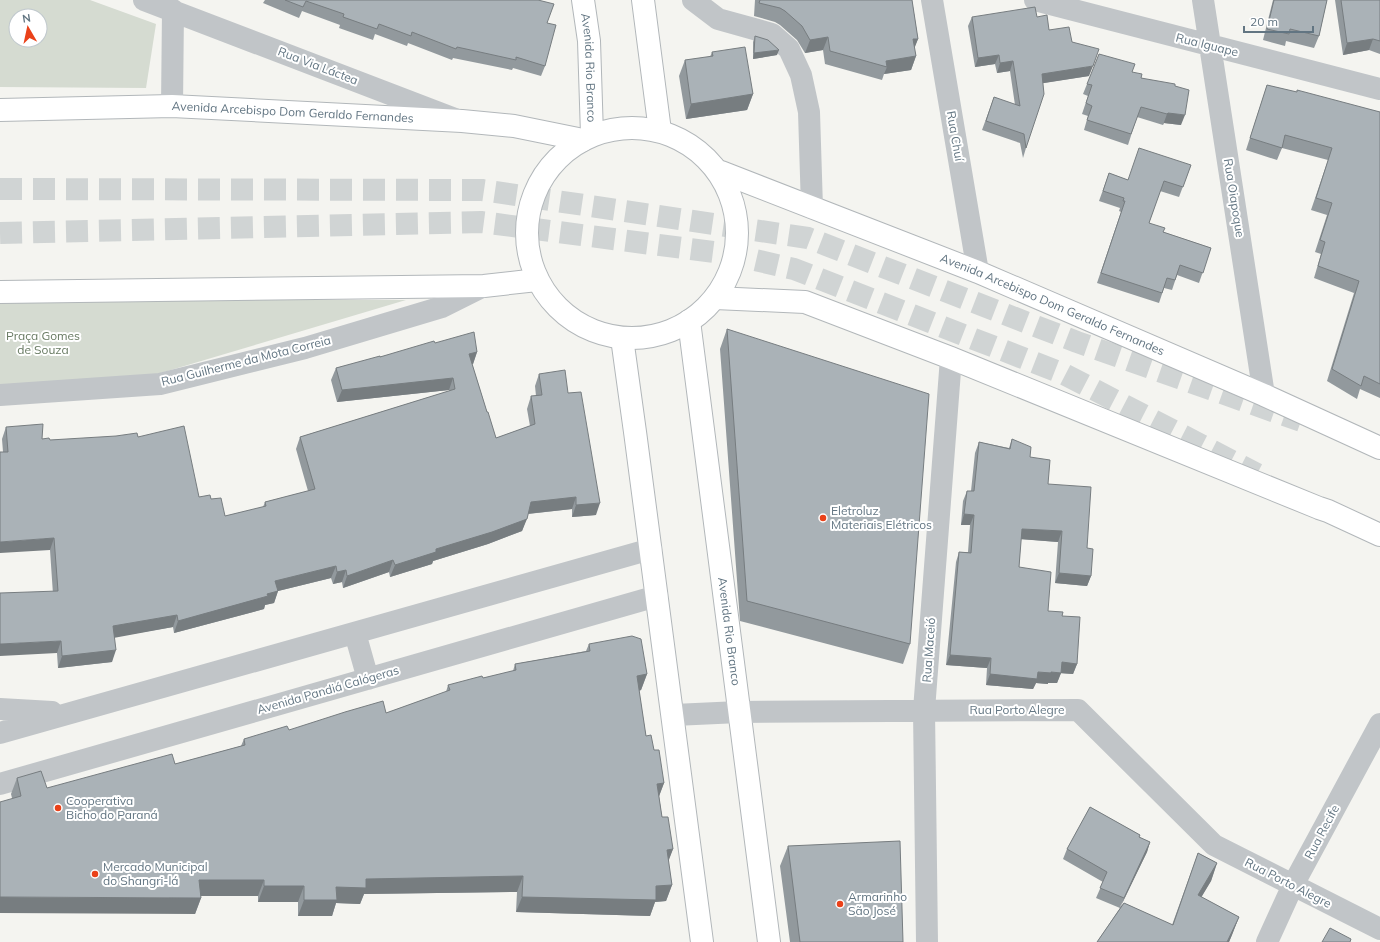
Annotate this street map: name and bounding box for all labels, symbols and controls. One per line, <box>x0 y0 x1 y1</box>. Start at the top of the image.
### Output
north arrow <box>8 8 48 48</box>
scale bar <box>1244 8 1313 34</box>
text: N <box>21 11 32 26</box>
street label: Avenida Rio Branco <box>578 12 600 123</box>
text: 20 m <box>1250 14 1278 29</box>
street label: Rua Iguape <box>1174 30 1240 60</box>
street label: Rua Via Láctea <box>276 43 360 88</box>
street label: Avenida Arcebispo Dom Geraldo Fernandes <box>171 98 414 125</box>
street label: Rua Chuí <box>944 110 967 163</box>
street label: Rua Oiapoque <box>1221 157 1248 238</box>
street label: Avenida Arcebispo Dom Geraldo Fernandes <box>938 250 1167 358</box>
park label: Praça Gomes de Souza <box>6 328 80 357</box>
street label: Rua Guilherme da Mota Correia <box>160 332 332 389</box>
place label: Eletroluz Materiais Elétricos <box>831 503 932 532</box>
marker: Eletroluz Materiais Elétricos <box>818 513 828 523</box>
street label: Avenida Rio Branco <box>715 576 744 687</box>
street label: Rua Maceió <box>919 617 938 683</box>
street label: Avenida Pandiá Calógeras <box>255 662 401 717</box>
street label: Rua Porto Alegre <box>969 702 1065 717</box>
place label: Cooperativa Bicho do Paraná <box>66 793 158 822</box>
street label: Rua Recife <box>1301 802 1342 862</box>
marker: Cooperativa Bicho do Paraná <box>53 803 63 813</box>
street label: Rua Porto Alegre <box>1242 854 1334 911</box>
place label: Mercado Municipal do Shangri-lá <box>103 859 208 888</box>
marker: Mercado Municipal do Shangri-lá <box>90 869 100 879</box>
place label: Armarinho São José <box>848 889 907 918</box>
marker: Armarinho São José <box>835 899 845 909</box>

